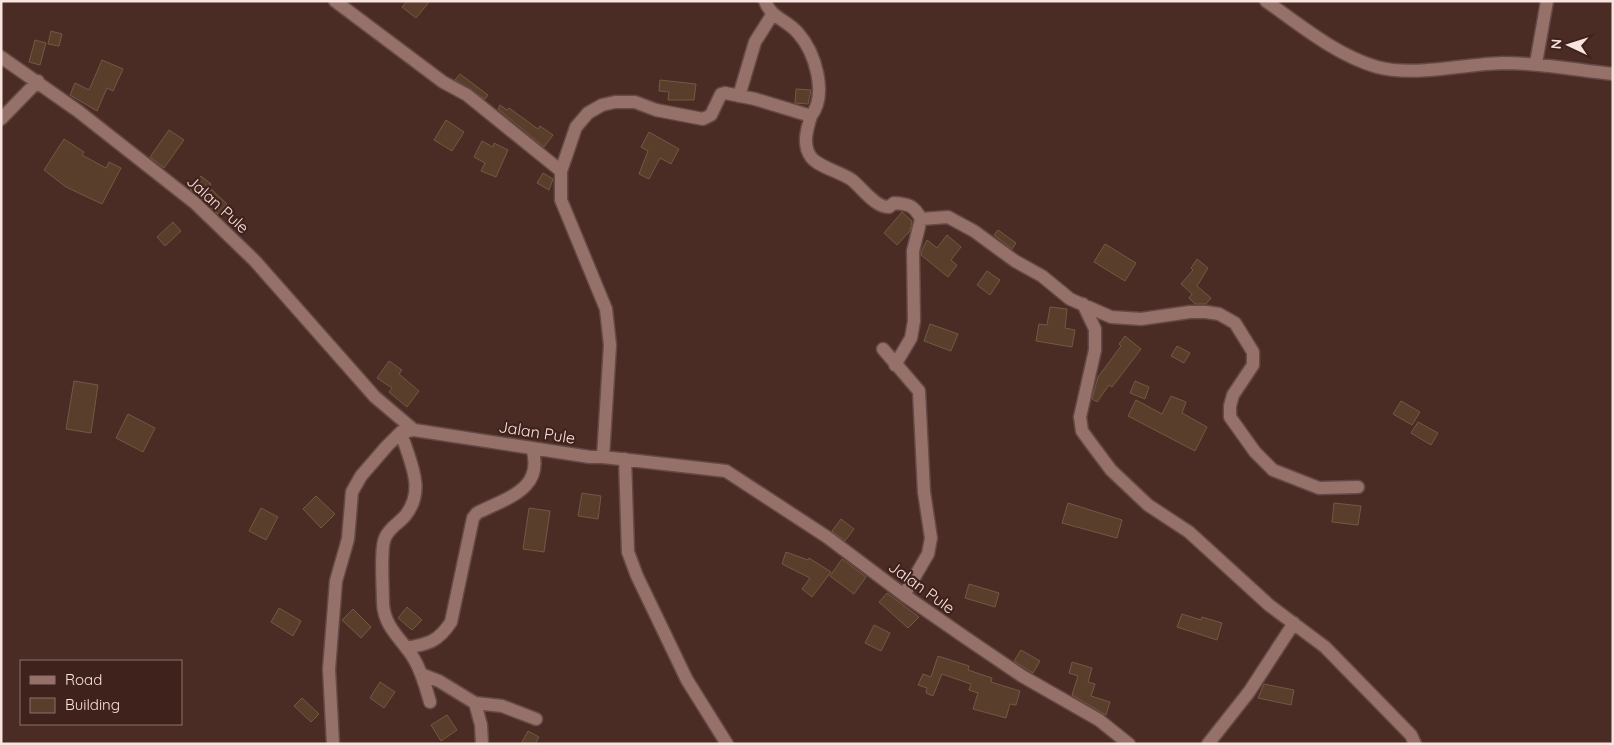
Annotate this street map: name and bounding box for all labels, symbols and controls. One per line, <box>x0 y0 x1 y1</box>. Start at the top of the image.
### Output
north arrow <box>1544 20 1594 70</box>
text: N <box>1547 38 1565 50</box>
street label: Jalan Pule <box>183 171 253 237</box>
street label: Jalan Pule <box>497 416 577 448</box>
street label: Jalan Pule <box>885 556 959 618</box>
legend <box>20 660 182 725</box>
text: Road <box>65 670 102 689</box>
text: Building <box>65 695 120 714</box>

